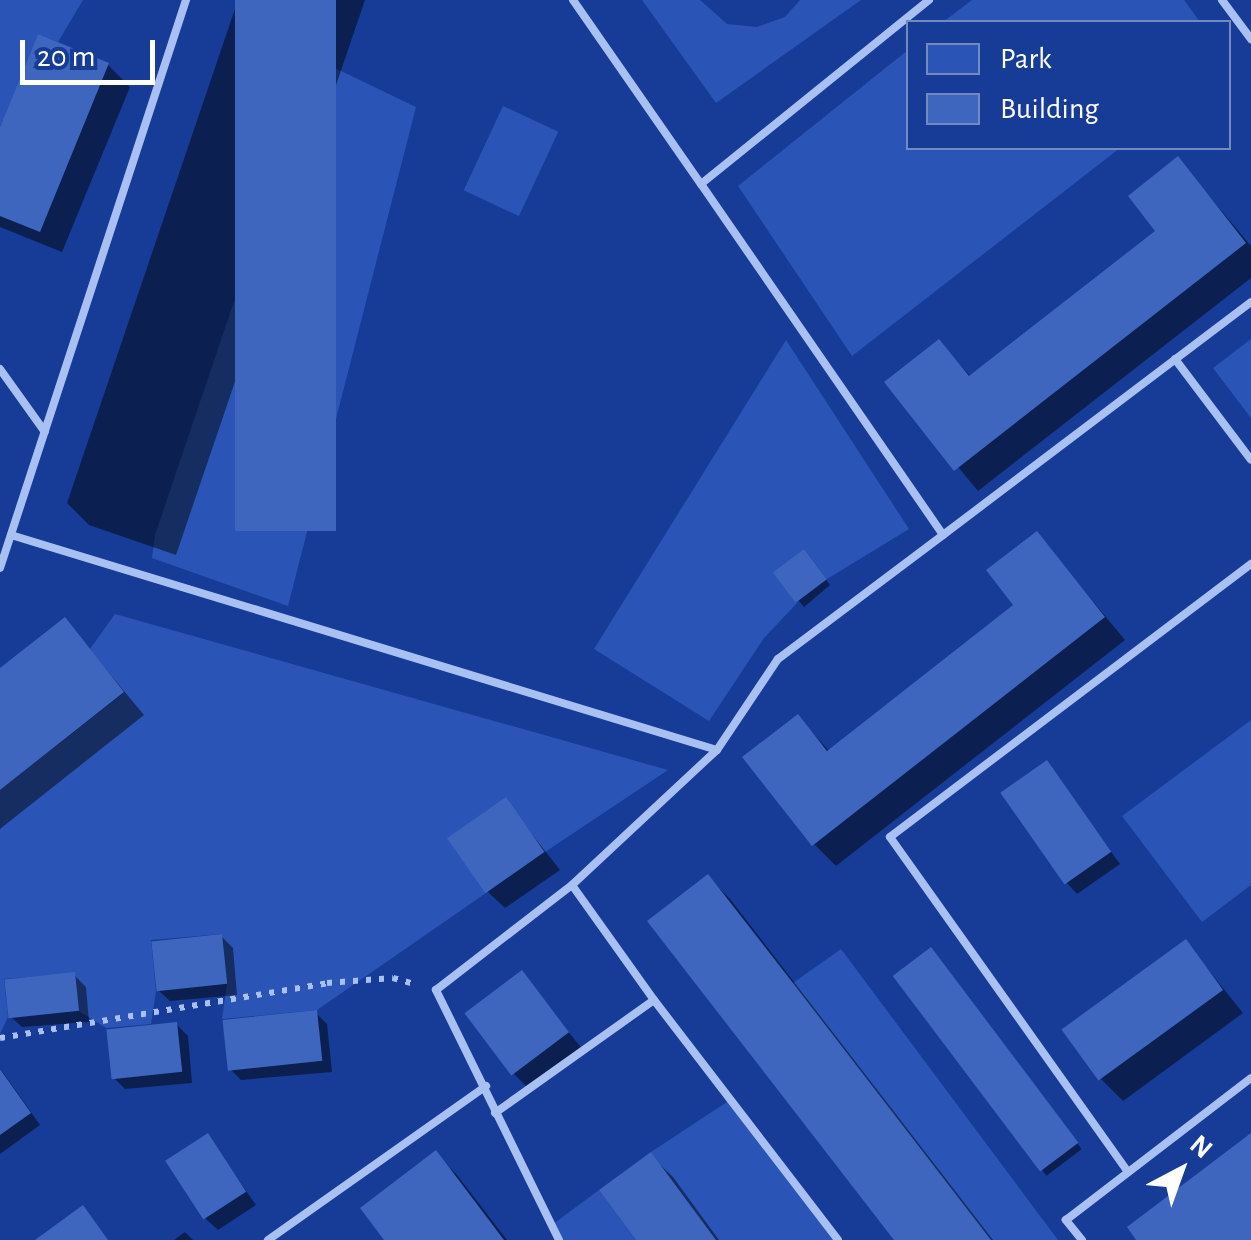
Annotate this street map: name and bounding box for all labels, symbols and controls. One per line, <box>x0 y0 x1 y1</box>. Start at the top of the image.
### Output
scale bar <box>25 20 160 82</box>
legend <box>906 20 1231 150</box>
text: 20 m <box>37 42 95 72</box>
text: Park <box>1000 44 1052 74</box>
text: Building <box>1000 94 1099 124</box>
north arrow <box>1131 1120 1231 1220</box>
text: N <box>1184 1130 1217 1164</box>

